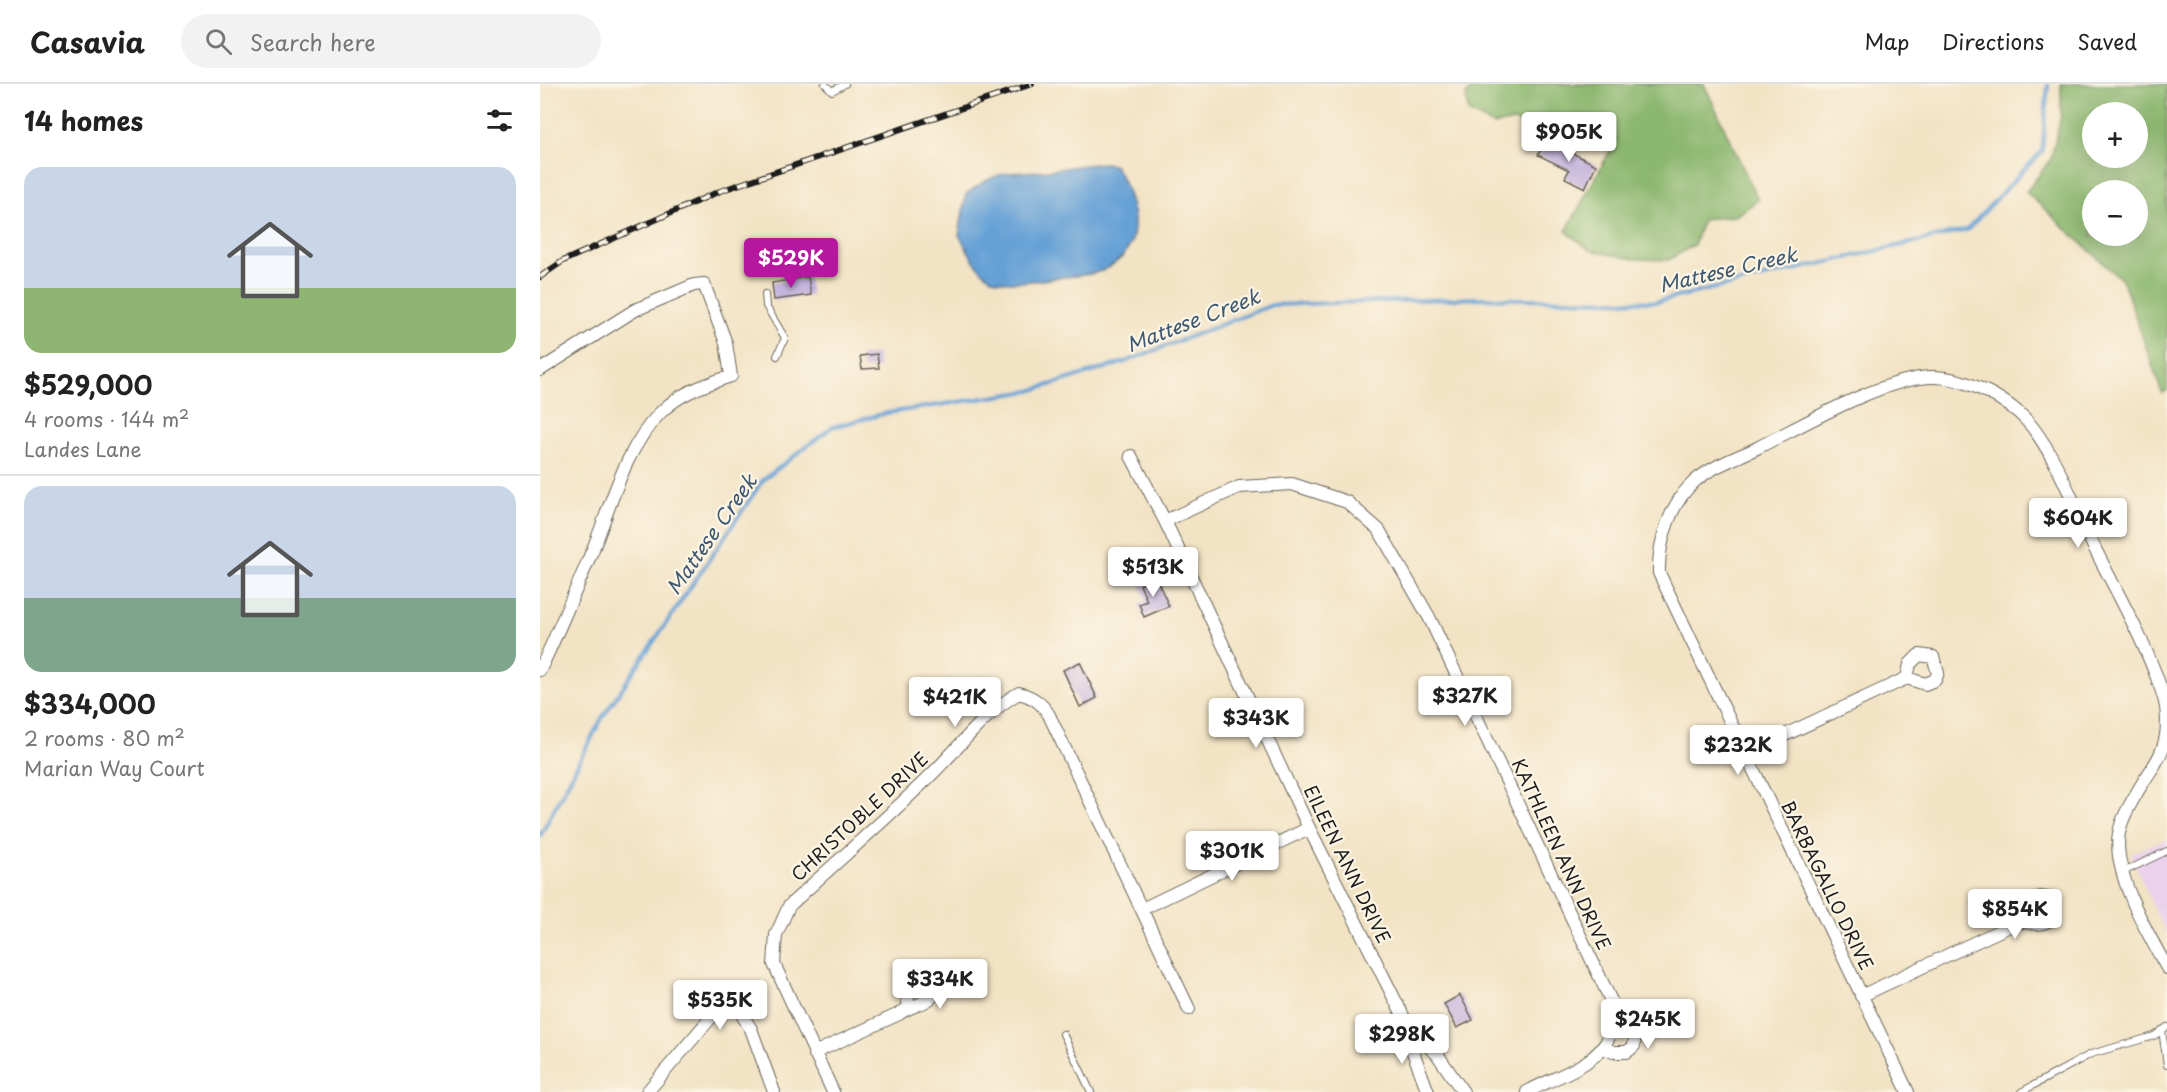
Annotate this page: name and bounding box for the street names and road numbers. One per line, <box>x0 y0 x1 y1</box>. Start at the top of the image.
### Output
street label: CHRISTOBLE DRIVE <box>784 745 934 887</box>
street label: KATHLEEN ANN DRIVE <box>1506 754 1618 954</box>
street label: EILEEN ANN DRIVE <box>1298 780 1398 948</box>
street label: BARBAGALLO DRIVE <box>1775 796 1881 974</box>

